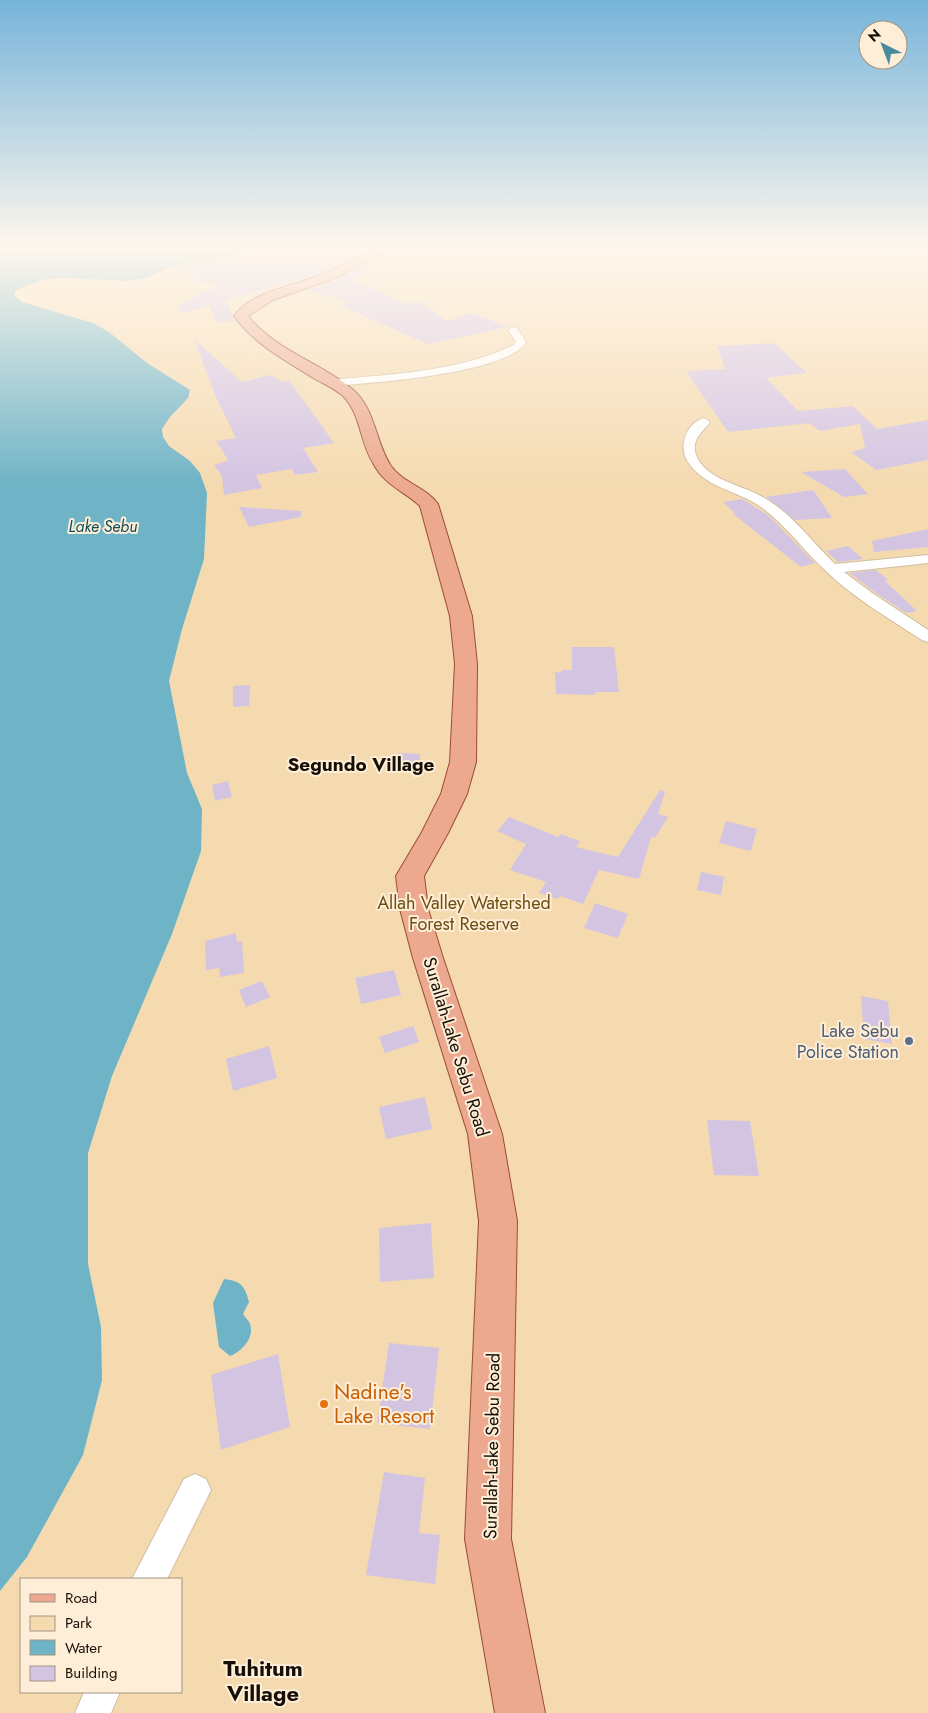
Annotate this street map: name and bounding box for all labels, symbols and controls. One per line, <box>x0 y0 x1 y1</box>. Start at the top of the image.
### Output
north arrow <box>858 20 908 70</box>
text: N <box>863 24 885 46</box>
water label: Lake Sebu <box>69 515 137 538</box>
district label: Segundo Village <box>287 751 435 778</box>
park label: Allah Valley Watershed Forest Reserve <box>377 890 551 937</box>
street label: Surallah-Lake Sebu Road <box>416 954 496 1140</box>
place label: Lake Sebu Police Station <box>797 1018 899 1065</box>
marker: Lake Sebu Police Station <box>903 1035 915 1047</box>
street label: Surallah-Lake Sebu Road <box>477 1353 507 1539</box>
place label: Nadine's Lake Resort <box>334 1377 434 1431</box>
marker: Nadine's Lake Resort <box>318 1398 330 1410</box>
legend <box>20 1578 182 1693</box>
text: Road <box>65 1587 97 1609</box>
text: Park <box>65 1612 92 1634</box>
text: Water <box>65 1637 103 1659</box>
district label: Tuhitum Village <box>223 1652 303 1709</box>
text: Building <box>65 1662 117 1684</box>

